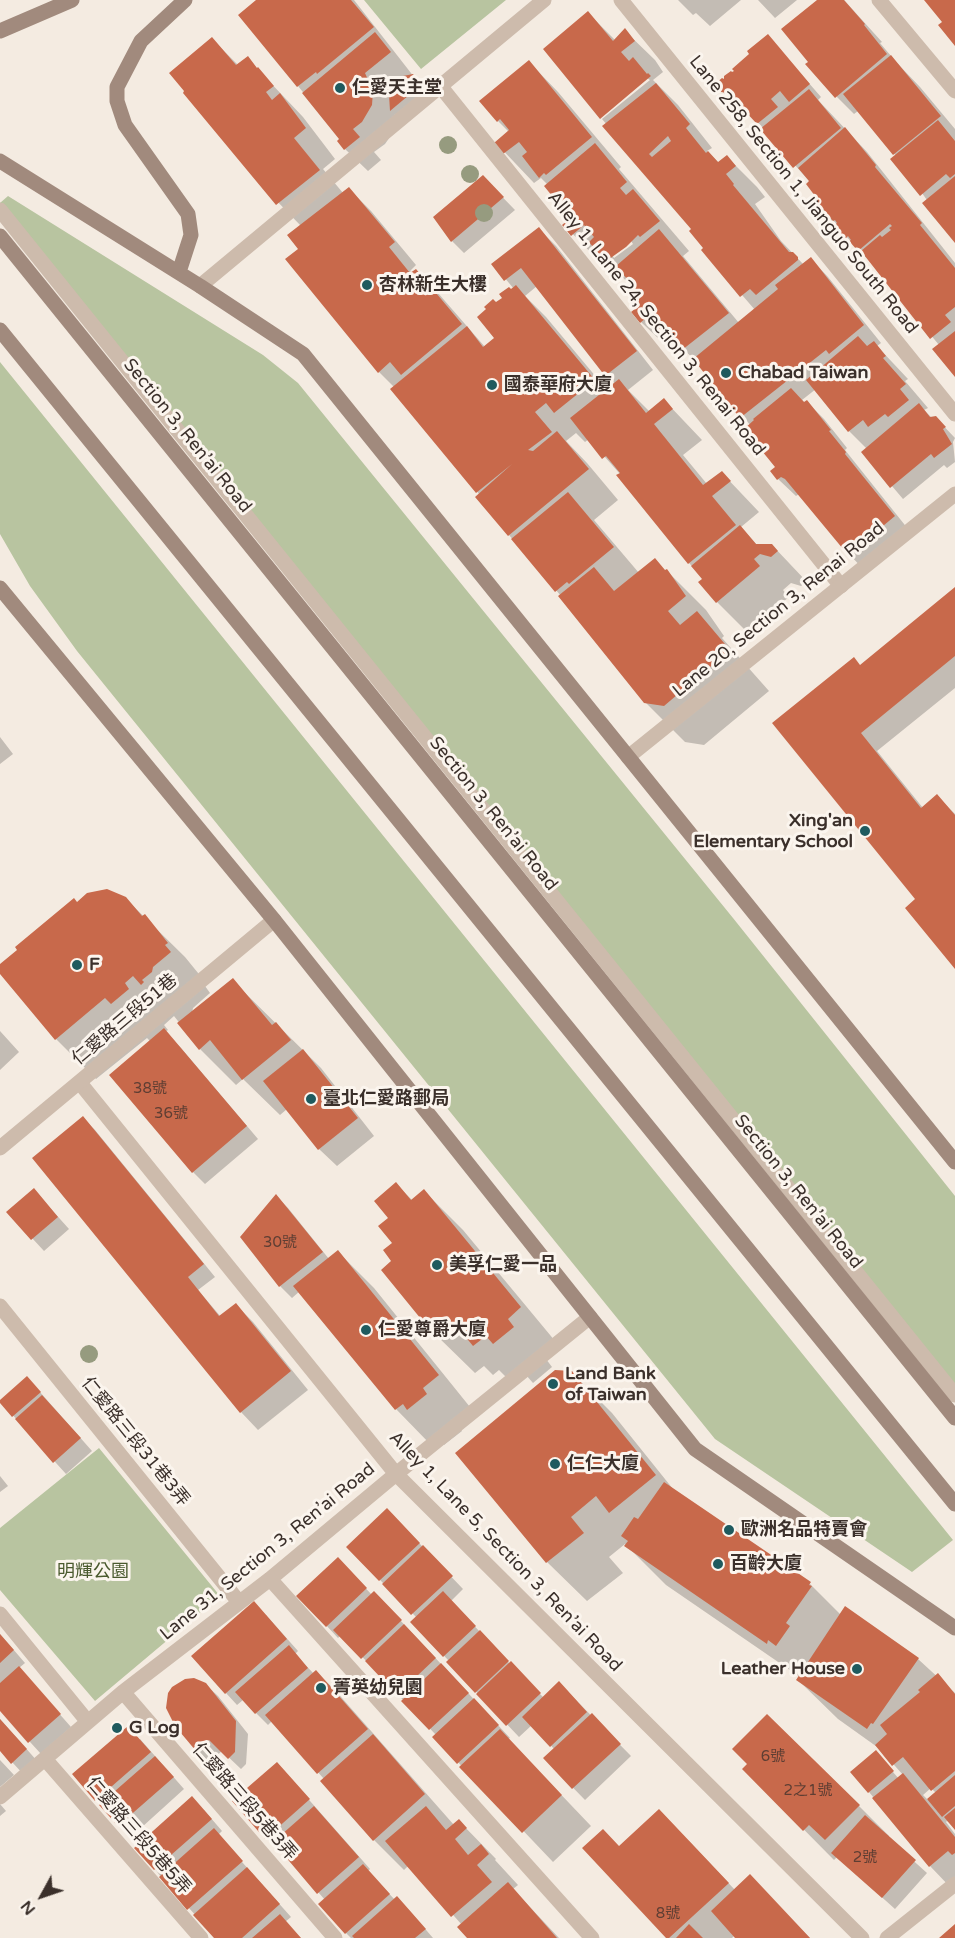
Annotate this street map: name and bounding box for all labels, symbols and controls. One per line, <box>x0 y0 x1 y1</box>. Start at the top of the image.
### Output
street label: Lane 258, Section 1, Jianguo South Road <box>684 52 922 338</box>
place label: 仁愛天主堂 <box>352 77 442 99</box>
marker: 仁愛天主堂 <box>333 81 347 95</box>
street label: Alley 1, Lane 24, Section 3, Renai Road <box>543 188 769 460</box>
place label: 杏林新生大樓 <box>379 274 487 296</box>
marker: 杏林新生大樓 <box>360 278 374 292</box>
street label: Section 3, Ren’ai Road <box>118 355 256 517</box>
place label: Chabad Taiwan <box>738 362 868 384</box>
marker: Chabad Taiwan <box>719 366 733 380</box>
place label: 國泰華府大廈 <box>504 374 612 396</box>
marker: 國泰華府大廈 <box>485 378 499 392</box>
street label: Lane 20, Section 3, Renai Road <box>669 518 889 702</box>
street label: Section 3, Ren’ai Road <box>424 733 562 895</box>
place label: Xing'an Elementary School <box>693 810 853 852</box>
marker: Xing'an Elementary School <box>858 824 872 838</box>
place label: F <box>89 954 100 976</box>
marker: F <box>70 958 84 972</box>
street label: 仁愛路三段51巷 <box>68 970 182 1070</box>
house number: 38號 <box>133 1080 167 1098</box>
place label: 臺北仁愛路郵局 <box>323 1088 449 1110</box>
marker: 臺北仁愛路郵局 <box>304 1092 318 1106</box>
house number: 36號 <box>154 1105 188 1123</box>
street label: Section 3, Ren’ai Road <box>729 1111 867 1273</box>
house number: 30號 <box>263 1234 297 1252</box>
place label: 美孚仁愛一品 <box>449 1254 557 1276</box>
marker: 美孚仁愛一品 <box>430 1258 444 1272</box>
place label: 仁愛尊爵大廈 <box>378 1319 486 1341</box>
marker: 仁愛尊爵大廈 <box>359 1323 373 1337</box>
place label: Land Bank of Taiwan <box>565 1363 656 1406</box>
street label: 仁愛路三段31巷3弄 <box>76 1373 194 1511</box>
marker: Land Bank of Taiwan <box>546 1377 560 1391</box>
street label: Alley 1, Lane 5, Section 3, Ren’ai Road <box>384 1427 626 1677</box>
place label: 仁仁大廈 <box>567 1453 639 1475</box>
marker: 仁仁大廈 <box>548 1457 562 1471</box>
street label: Lane 31, Section 3, Ren’ai Road <box>156 1459 380 1645</box>
place label: 歐洲名品特賣會 <box>741 1519 867 1541</box>
marker: 歐洲名品特賣會 <box>722 1523 736 1537</box>
place label: 百齡大廈 <box>730 1553 802 1575</box>
marker: 百齡大廈 <box>711 1557 725 1571</box>
park label: 明輝公園 <box>57 1561 129 1583</box>
place label: Leather House <box>721 1658 845 1680</box>
marker: Leather House <box>850 1662 864 1676</box>
place label: 菁英幼兒園 <box>333 1677 423 1699</box>
marker: 菁英幼兒園 <box>314 1681 328 1695</box>
place label: G Log <box>129 1717 180 1739</box>
marker: G Log <box>110 1721 124 1735</box>
street label: 仁愛路三段5巷3弄 <box>187 1739 301 1865</box>
house number: 6號 <box>761 1748 785 1766</box>
street label: 仁愛路三段5巷5弄 <box>81 1773 195 1899</box>
house number: 2之1號 <box>784 1782 832 1800</box>
house number: 2號 <box>853 1849 877 1867</box>
north arrow <box>12 1866 72 1926</box>
text: N <box>16 1896 40 1919</box>
house number: 8號 <box>656 1905 680 1923</box>

